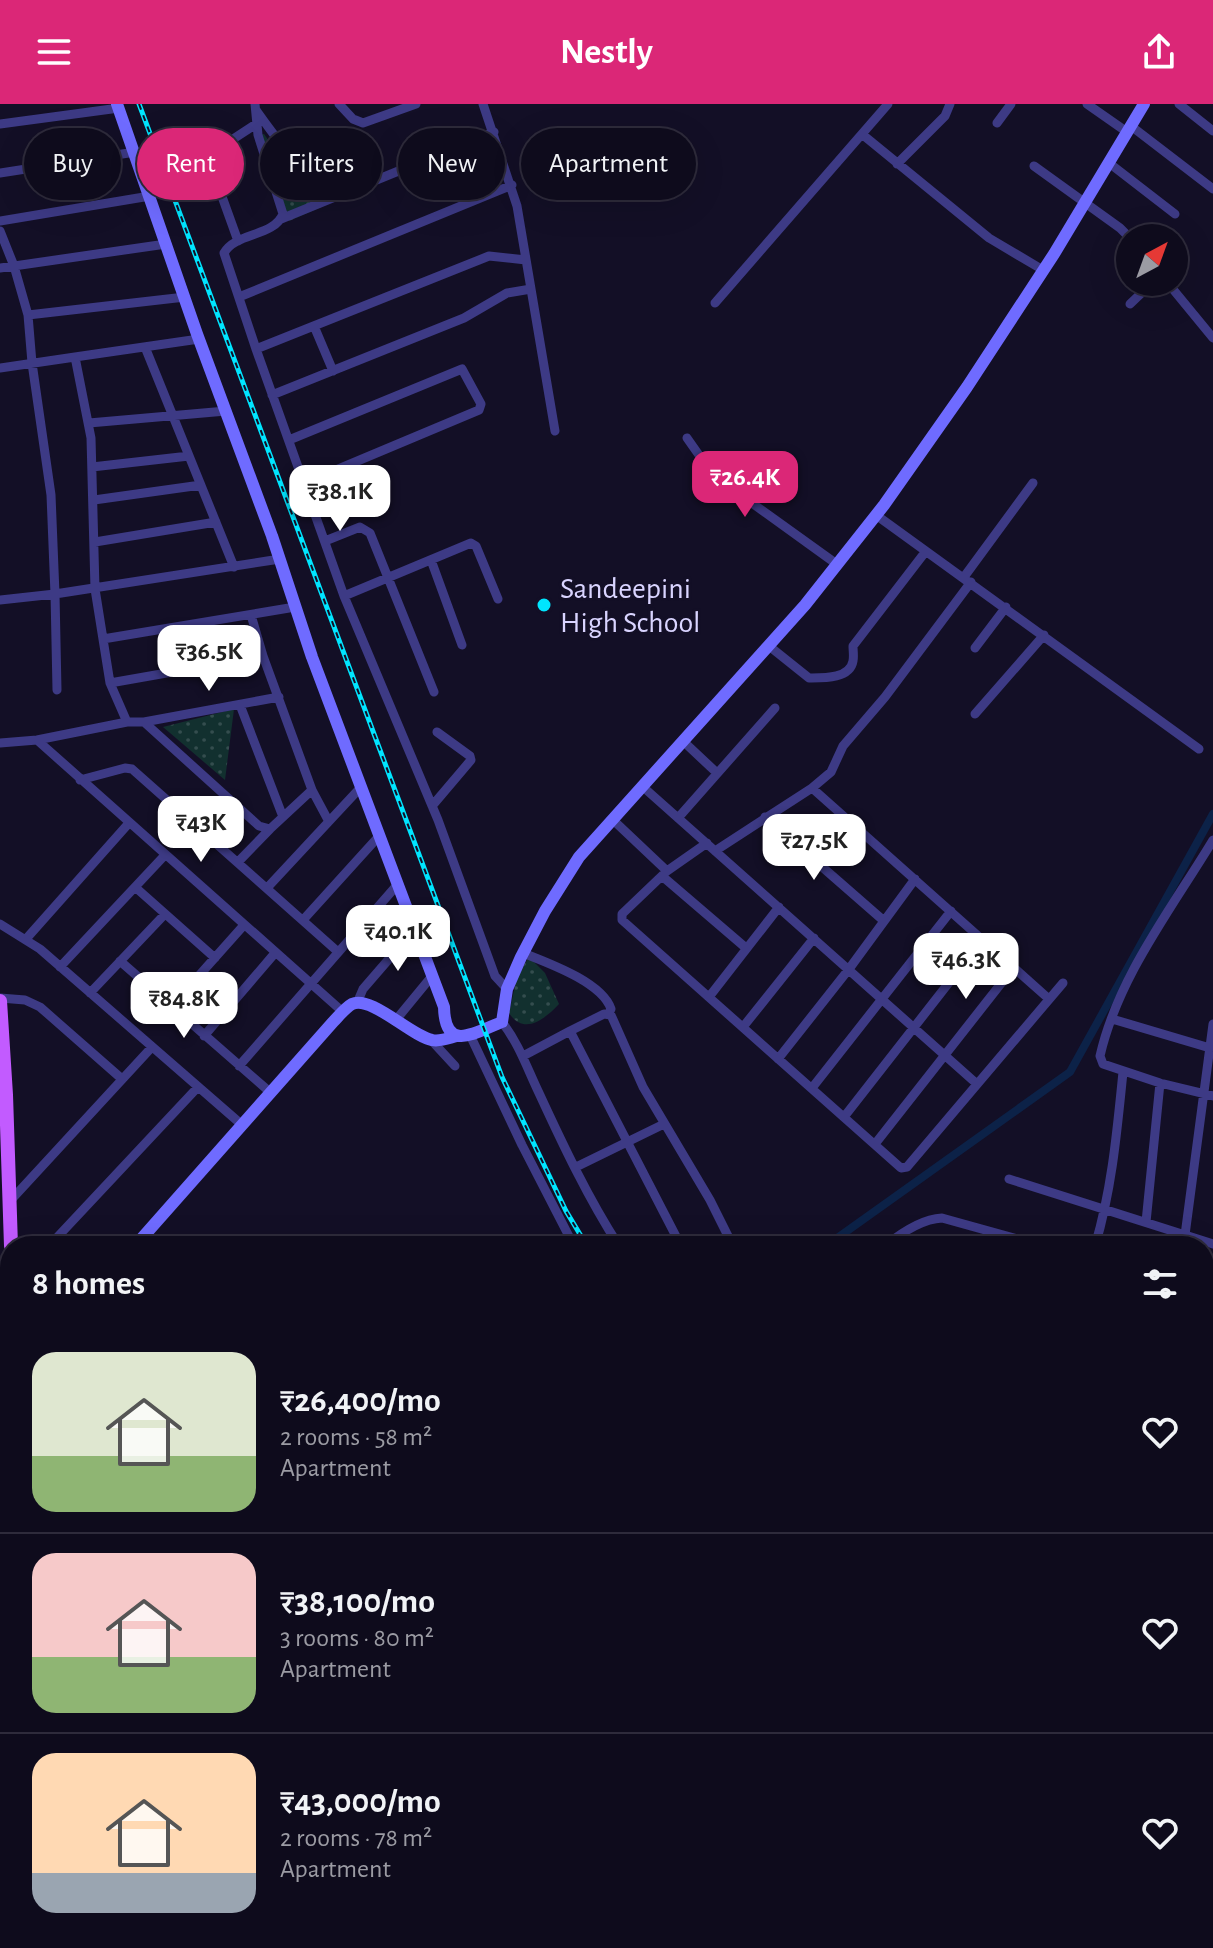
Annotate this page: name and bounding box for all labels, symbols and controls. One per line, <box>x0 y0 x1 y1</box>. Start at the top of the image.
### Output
icon: menu <box>32 30 76 74</box>
icon: share <box>1137 30 1181 74</box>
text: Nestly <box>560 34 653 70</box>
chip: Buy <box>24 128 121 200</box>
chip: Rent <box>137 128 244 200</box>
chip: Filters <box>260 128 382 200</box>
chip: New <box>398 128 505 200</box>
chip: Apartment <box>521 128 696 200</box>
north arrow <box>1116 224 1188 296</box>
map controls <box>1116 224 1188 296</box>
pin: ₹26.4K <box>680 451 810 519</box>
text: ₹26.4K <box>710 464 780 490</box>
pin: ₹38.1K <box>275 465 405 533</box>
text: ₹38.1K <box>307 478 373 504</box>
place label: Sandeepini High School <box>560 574 701 638</box>
marker: Sandeepini High School <box>535 596 553 614</box>
pin: ₹36.5K <box>144 625 274 693</box>
text: ₹36.5K <box>175 638 243 664</box>
pin: ₹43K <box>154 796 248 864</box>
text: ₹43K <box>176 809 226 835</box>
pin: ₹27.5K <box>749 814 879 882</box>
text: ₹27.5K <box>781 827 847 853</box>
pin: ₹40.1K <box>333 905 463 973</box>
text: ₹40.1K <box>364 918 432 944</box>
pin: ₹46.3K <box>901 933 1031 1001</box>
text: ₹46.3K <box>932 946 1000 972</box>
pin: ₹84.8K <box>119 972 249 1040</box>
text: ₹84.8K <box>149 985 219 1011</box>
icon: filters <box>1138 1262 1182 1306</box>
text: 8 homes <box>32 1267 145 1301</box>
icon: home <box>96 1384 192 1480</box>
text: ₹26,400/mo <box>280 1384 441 1418</box>
icon: heart <box>1138 1410 1182 1454</box>
text: 2 rooms · 58 m² <box>280 1424 432 1450</box>
text: Apartment <box>280 1455 391 1481</box>
icon: home <box>96 1585 192 1681</box>
text: ₹38,100/mo <box>280 1585 435 1619</box>
icon: heart <box>1138 1611 1182 1655</box>
text: 3 rooms · 80 m² <box>280 1625 434 1651</box>
text: Apartment <box>280 1656 391 1682</box>
icon: home <box>96 1785 192 1881</box>
text: ₹43,000/mo <box>280 1785 441 1819</box>
icon: heart <box>1138 1811 1182 1855</box>
text: 2 rooms · 78 m² <box>280 1825 432 1851</box>
text: Apartment <box>280 1856 391 1882</box>

